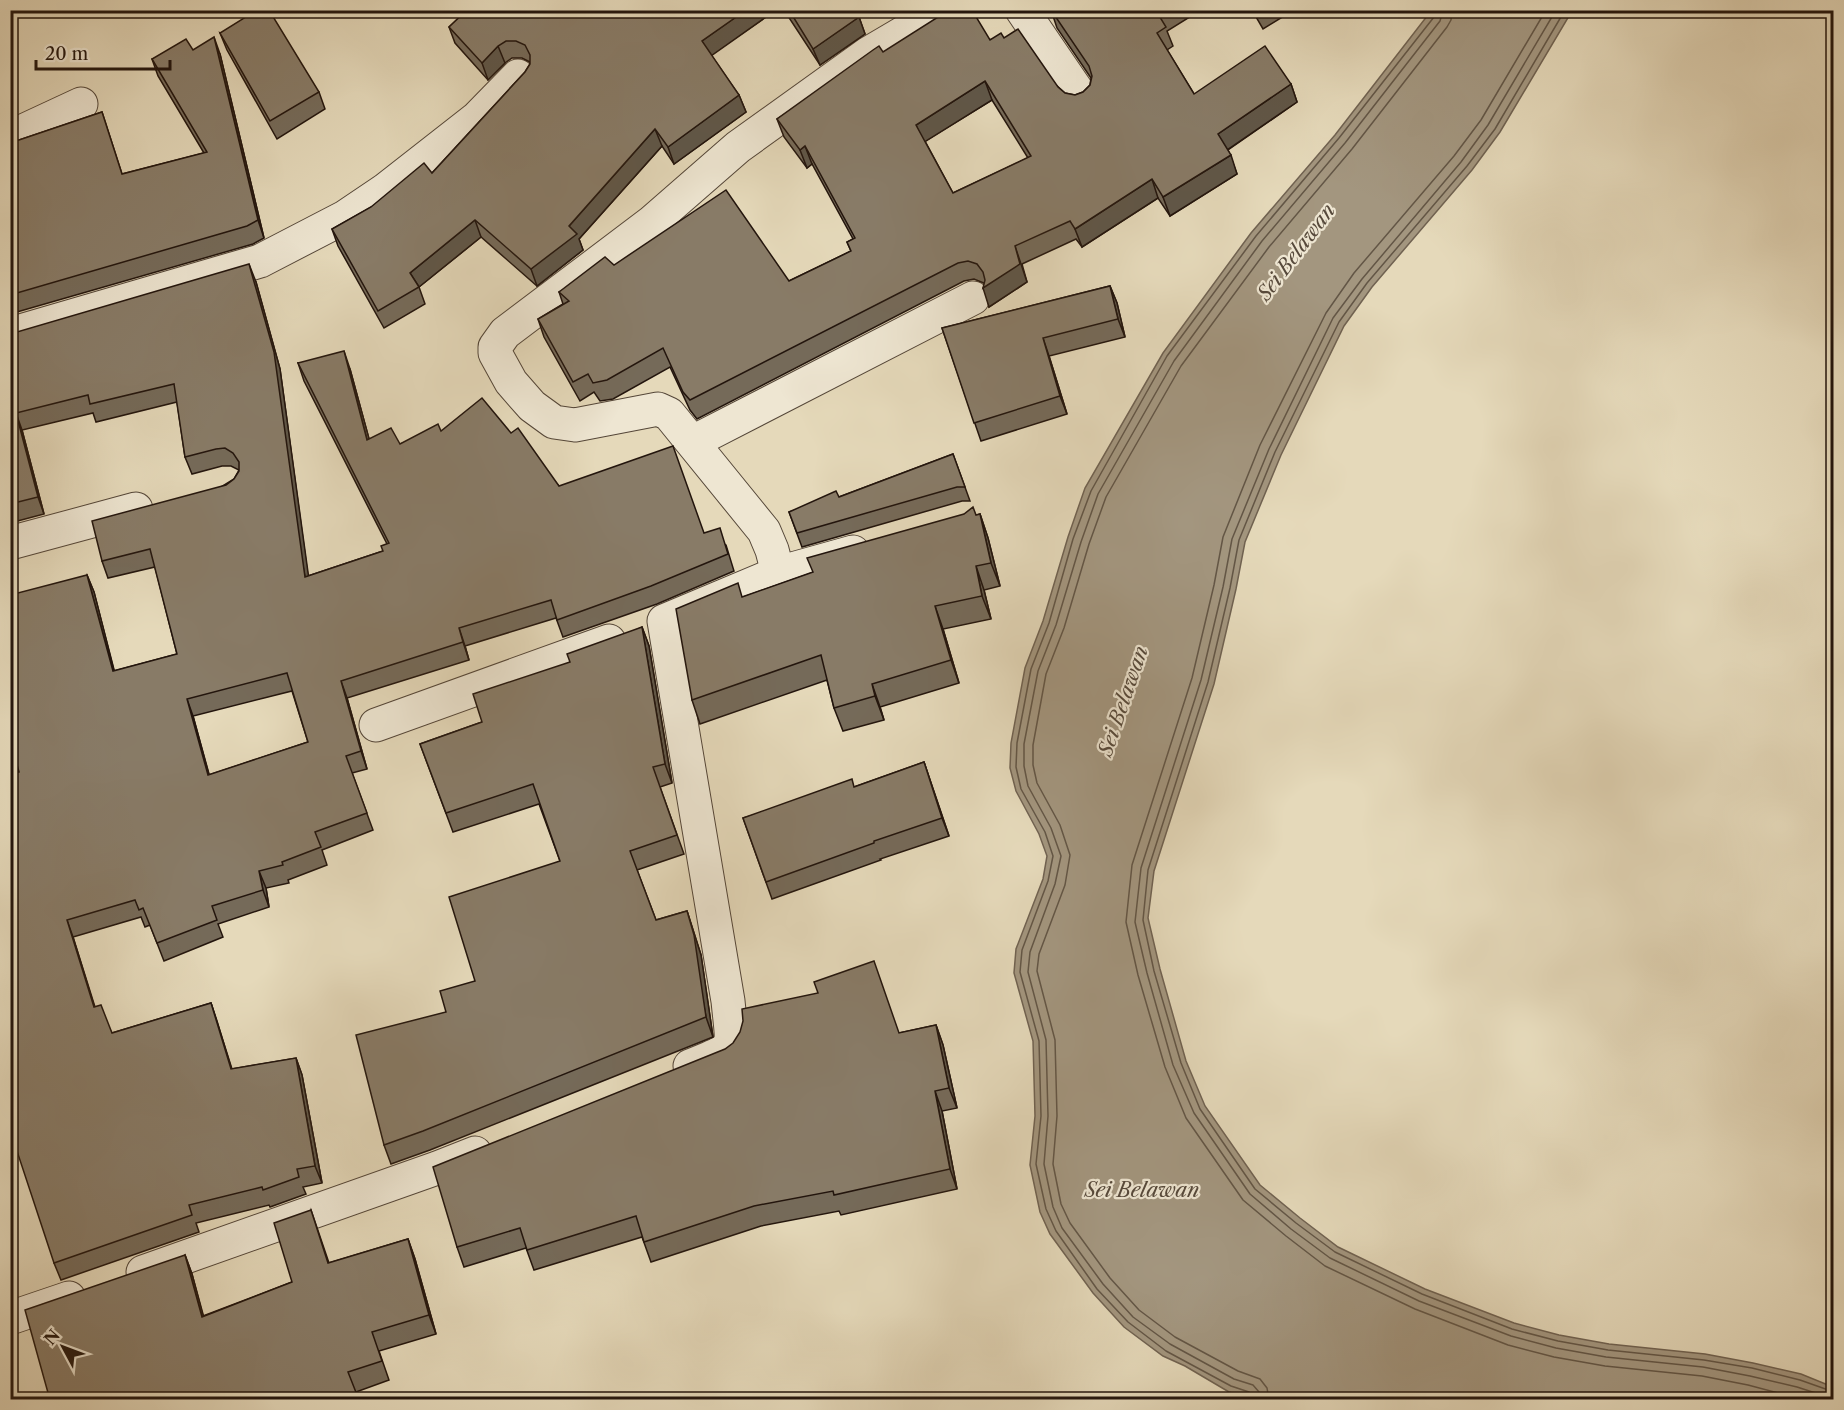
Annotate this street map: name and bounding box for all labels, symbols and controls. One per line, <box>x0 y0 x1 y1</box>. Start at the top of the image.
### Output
scale bar <box>36 33 170 71</box>
text: 20 m <box>45 43 89 65</box>
water label: Sei Belawan <box>1251 199 1340 306</box>
water label: Sei Belawan <box>1093 643 1153 760</box>
water label: Sei Belawan <box>1084 1178 1199 1202</box>
north arrow <box>33 1317 93 1377</box>
text: N <box>40 1325 64 1349</box>

